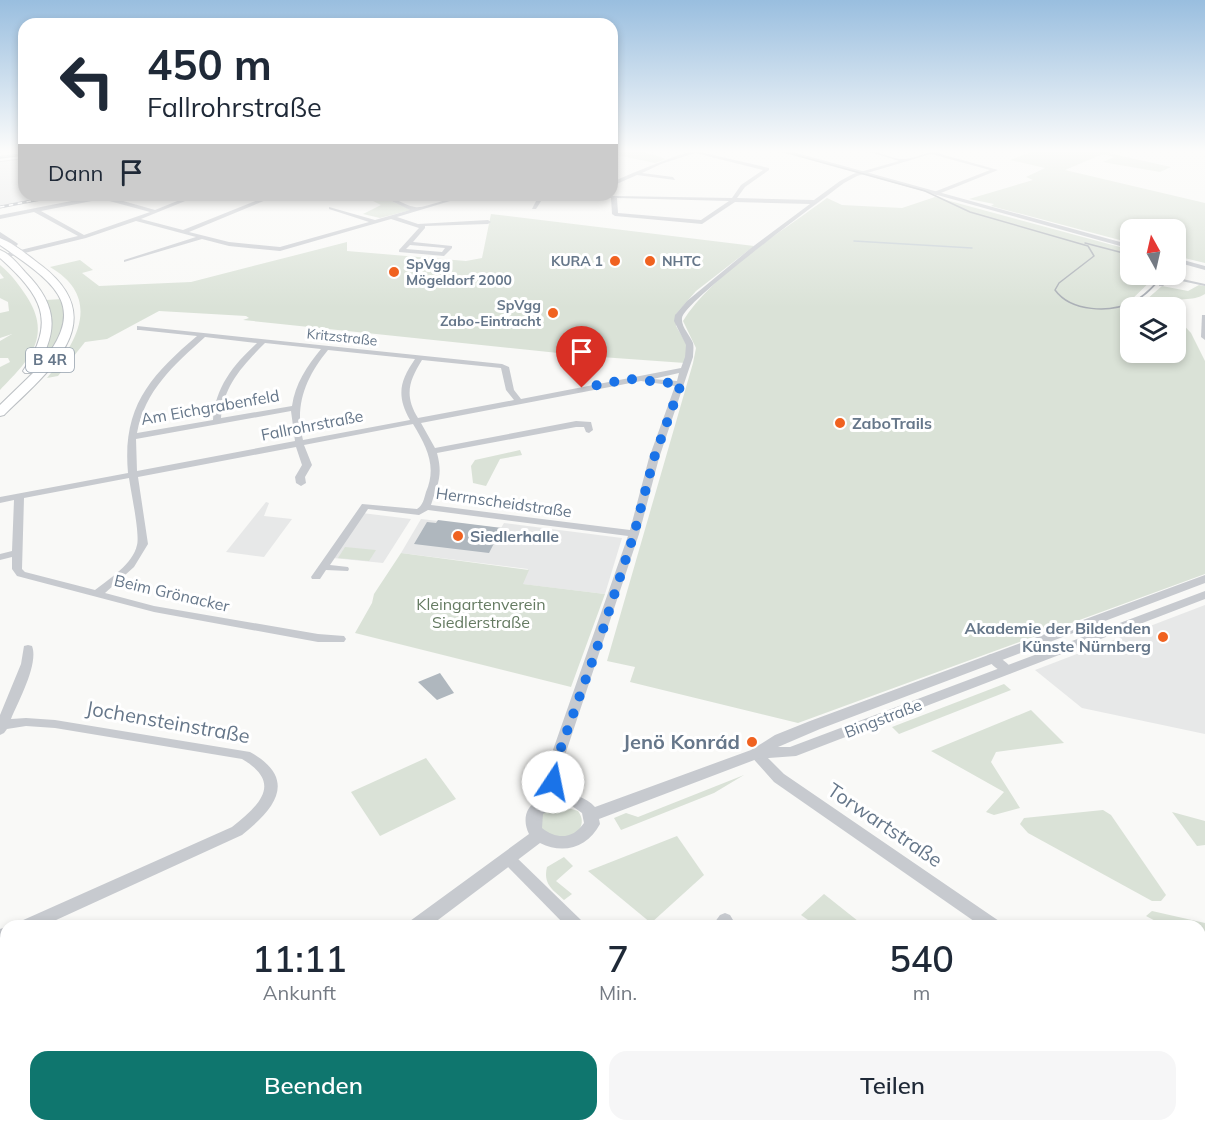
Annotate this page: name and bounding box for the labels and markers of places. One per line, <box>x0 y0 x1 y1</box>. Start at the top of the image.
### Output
place label: KURA 1 <box>551 252 603 270</box>
place label: NHTC <box>662 252 701 270</box>
marker: KURA 1 <box>608 254 622 268</box>
marker: NHTC <box>643 254 657 268</box>
place label: SpVgg Mögeldorf 2000 <box>406 255 512 289</box>
marker: SpVgg Mögeldorf 2000 <box>387 265 401 279</box>
place label: SpVgg Zabo-Eintracht <box>440 296 542 330</box>
marker: SpVgg Zabo-Eintracht <box>546 306 560 320</box>
pin <box>556 326 607 388</box>
place label: ZaboTrails <box>852 413 932 433</box>
marker: ZaboTrails <box>833 416 847 430</box>
place label: Siedlerhalle <box>470 526 559 546</box>
marker: Siedlerhalle <box>451 529 465 543</box>
place label: Akademie der Bildenden Künste Nürnberg <box>965 618 1151 656</box>
marker: Akademie der Bildenden Künste Nürnberg <box>1156 630 1170 644</box>
place label: Jenö Konrád <box>623 729 740 754</box>
marker: Jenö Konrád <box>745 735 759 749</box>

